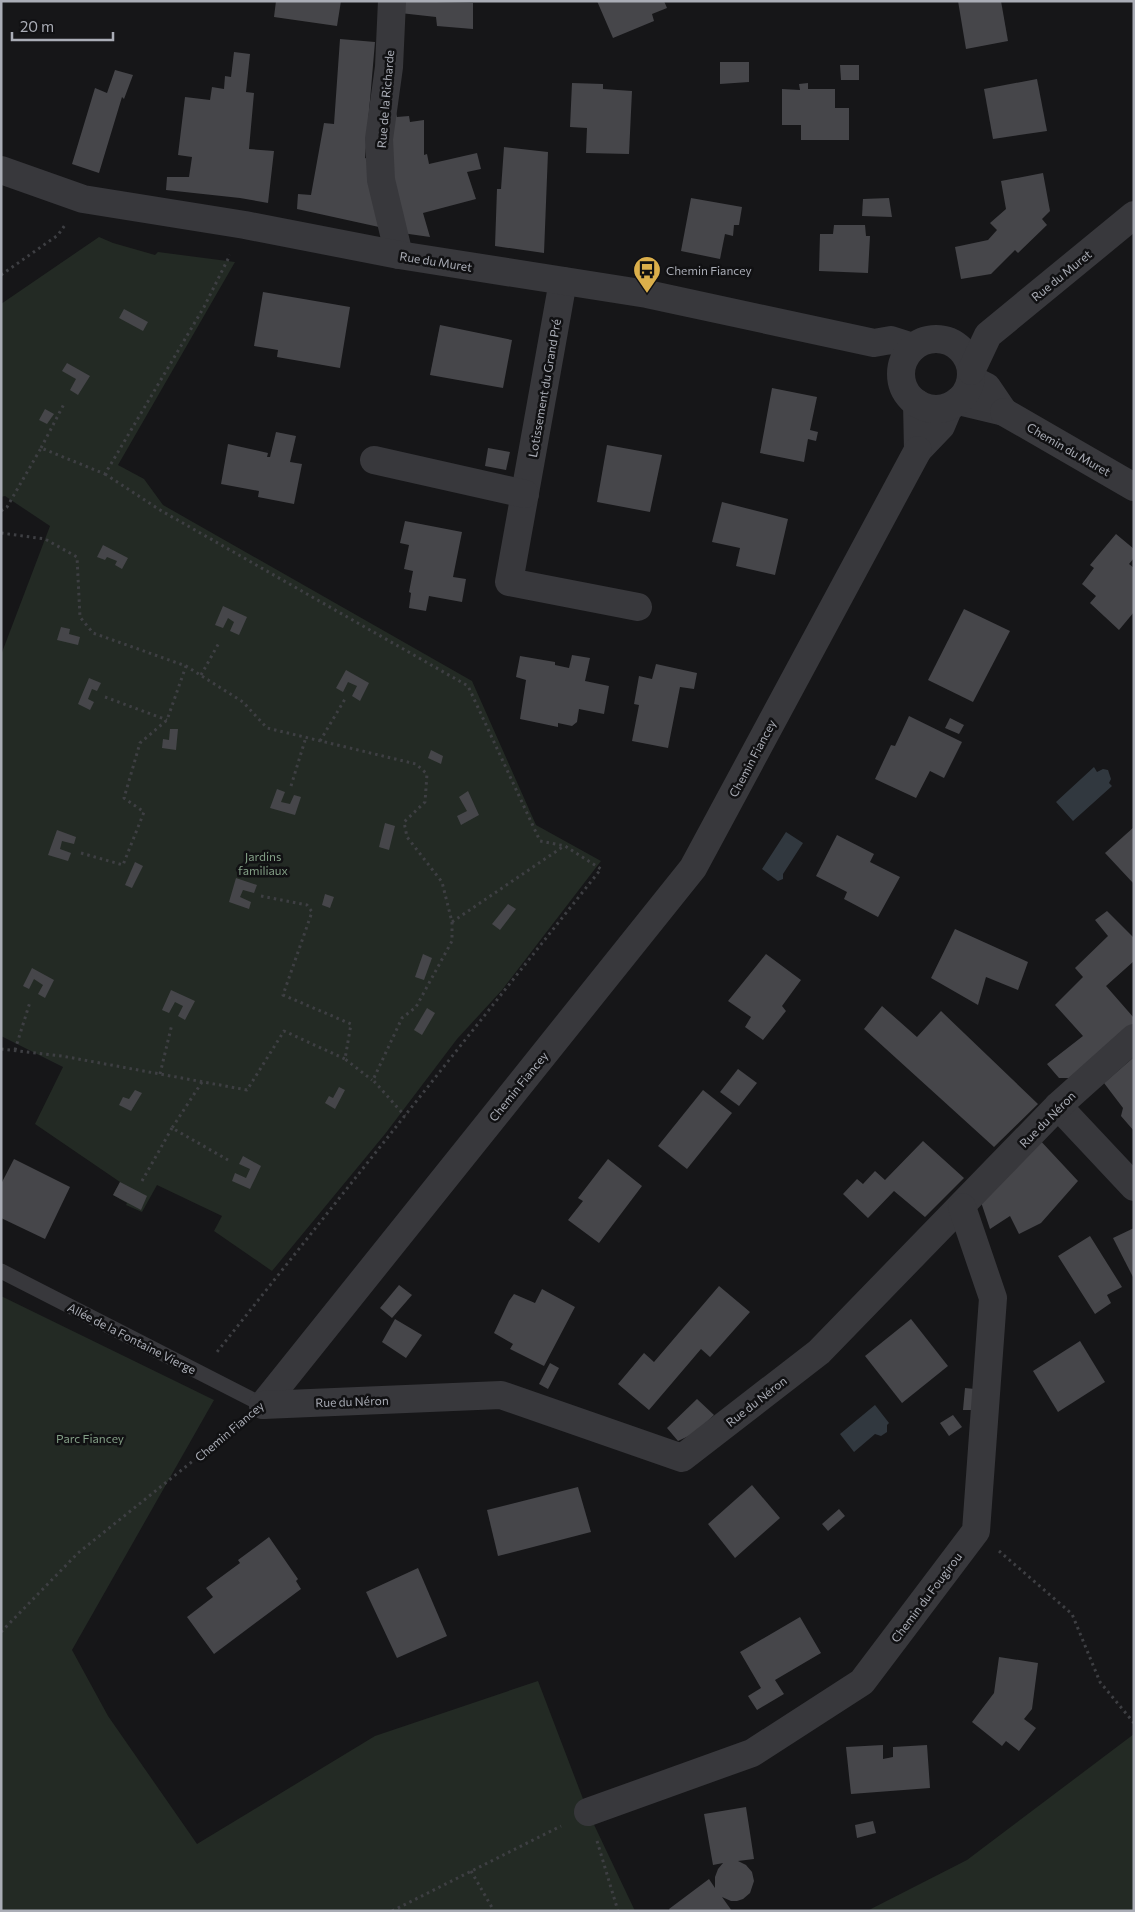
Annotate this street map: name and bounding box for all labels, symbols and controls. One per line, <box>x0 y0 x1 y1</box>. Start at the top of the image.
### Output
scale bar <box>12 10 114 42</box>
text: 20 m <box>20 17 54 35</box>
street label: Rue de la Richarde <box>374 49 396 149</box>
street label: Rue du Muret <box>1028 246 1094 303</box>
street label: Rue du Muret <box>399 248 473 274</box>
bus stop icon: Chemin Fiancey <box>632 255 662 294</box>
place label: Chemin Fiancey <box>666 263 752 277</box>
street label: Lotissement du Grand Pré <box>525 318 563 458</box>
street label: Chemin du Muret <box>1025 419 1113 479</box>
street label: Chemin Fiancey <box>726 717 778 799</box>
park label: Jardins familiaux <box>238 849 289 877</box>
street label: Chemin Fiancey <box>486 1048 550 1124</box>
street label: Rue du Néron <box>1016 1088 1078 1150</box>
street label: Allée de la Fontaine Vierge <box>65 1299 199 1377</box>
street label: Rue du Néron <box>723 1373 789 1429</box>
street label: Rue du Néron <box>315 1393 389 1409</box>
street label: Chemin Fiancey <box>192 1398 266 1464</box>
park label: Parc Fiancey <box>56 1431 124 1445</box>
street label: Chemin du Fougirou <box>888 1549 964 1645</box>

